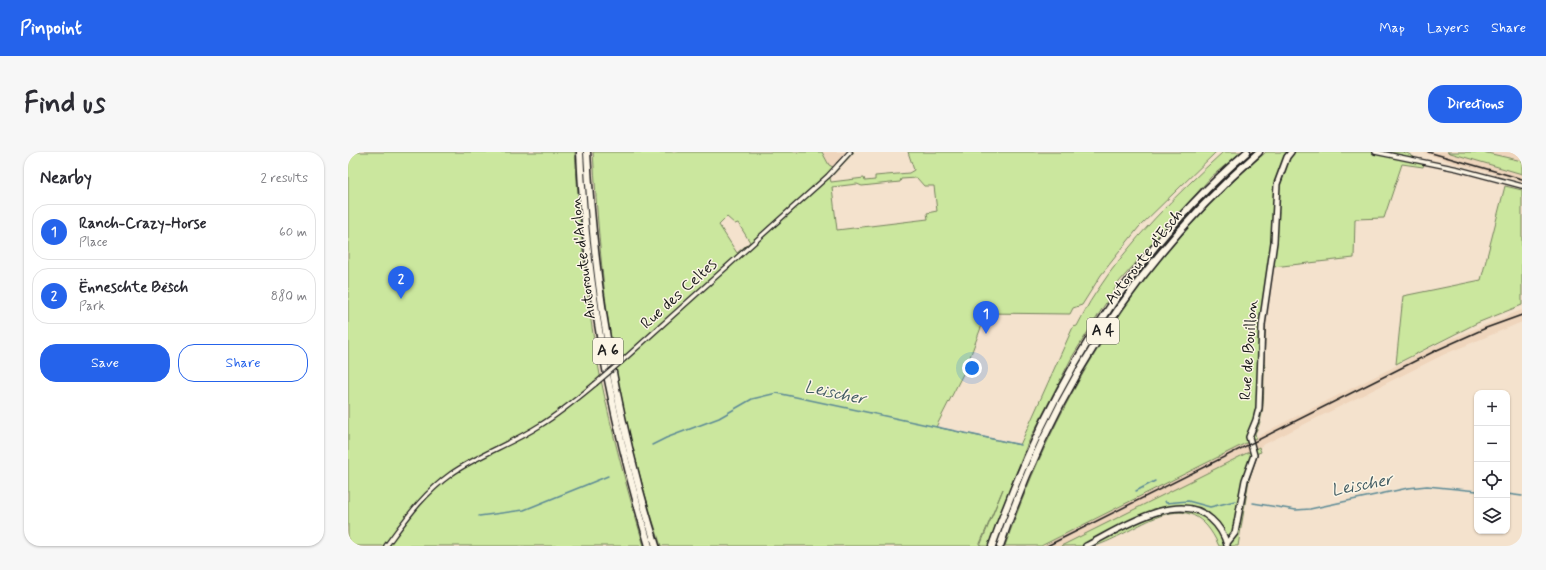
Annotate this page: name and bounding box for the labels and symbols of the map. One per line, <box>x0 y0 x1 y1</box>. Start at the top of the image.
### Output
street label: Autoroute d'Arlon <box>565 195 601 320</box>
street label: Autoroute d'Esch <box>1100 205 1188 309</box>
street label: Rue des Celtes <box>636 254 722 334</box>
pin: 2 <box>388 266 414 299</box>
street label: Rue de Bouillon <box>1235 299 1263 401</box>
pin: 1 <box>973 301 999 334</box>
road number: A 4 <box>1087 318 1119 344</box>
road number: A 6 <box>593 338 623 364</box>
your location <box>962 358 982 378</box>
water label: Leischer <box>802 376 869 411</box>
water label: Leischer <box>1330 468 1396 502</box>

